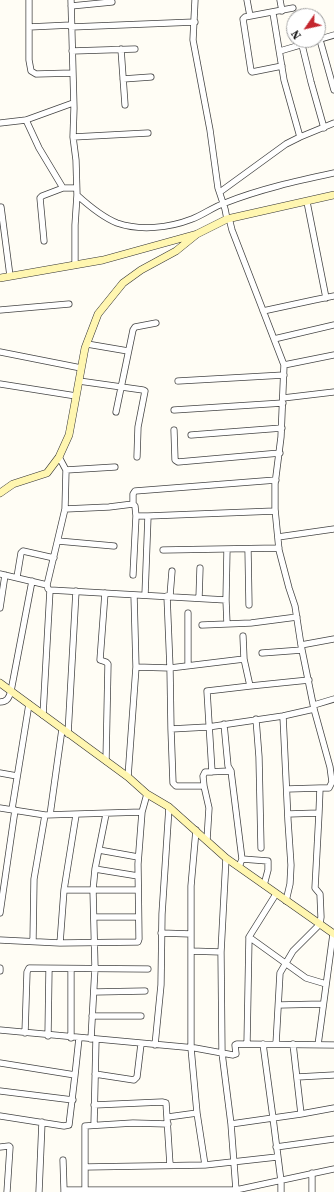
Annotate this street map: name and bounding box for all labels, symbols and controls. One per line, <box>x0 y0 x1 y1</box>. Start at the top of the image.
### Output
north arrow <box>286 8 326 48</box>
text: N <box>288 27 305 42</box>

